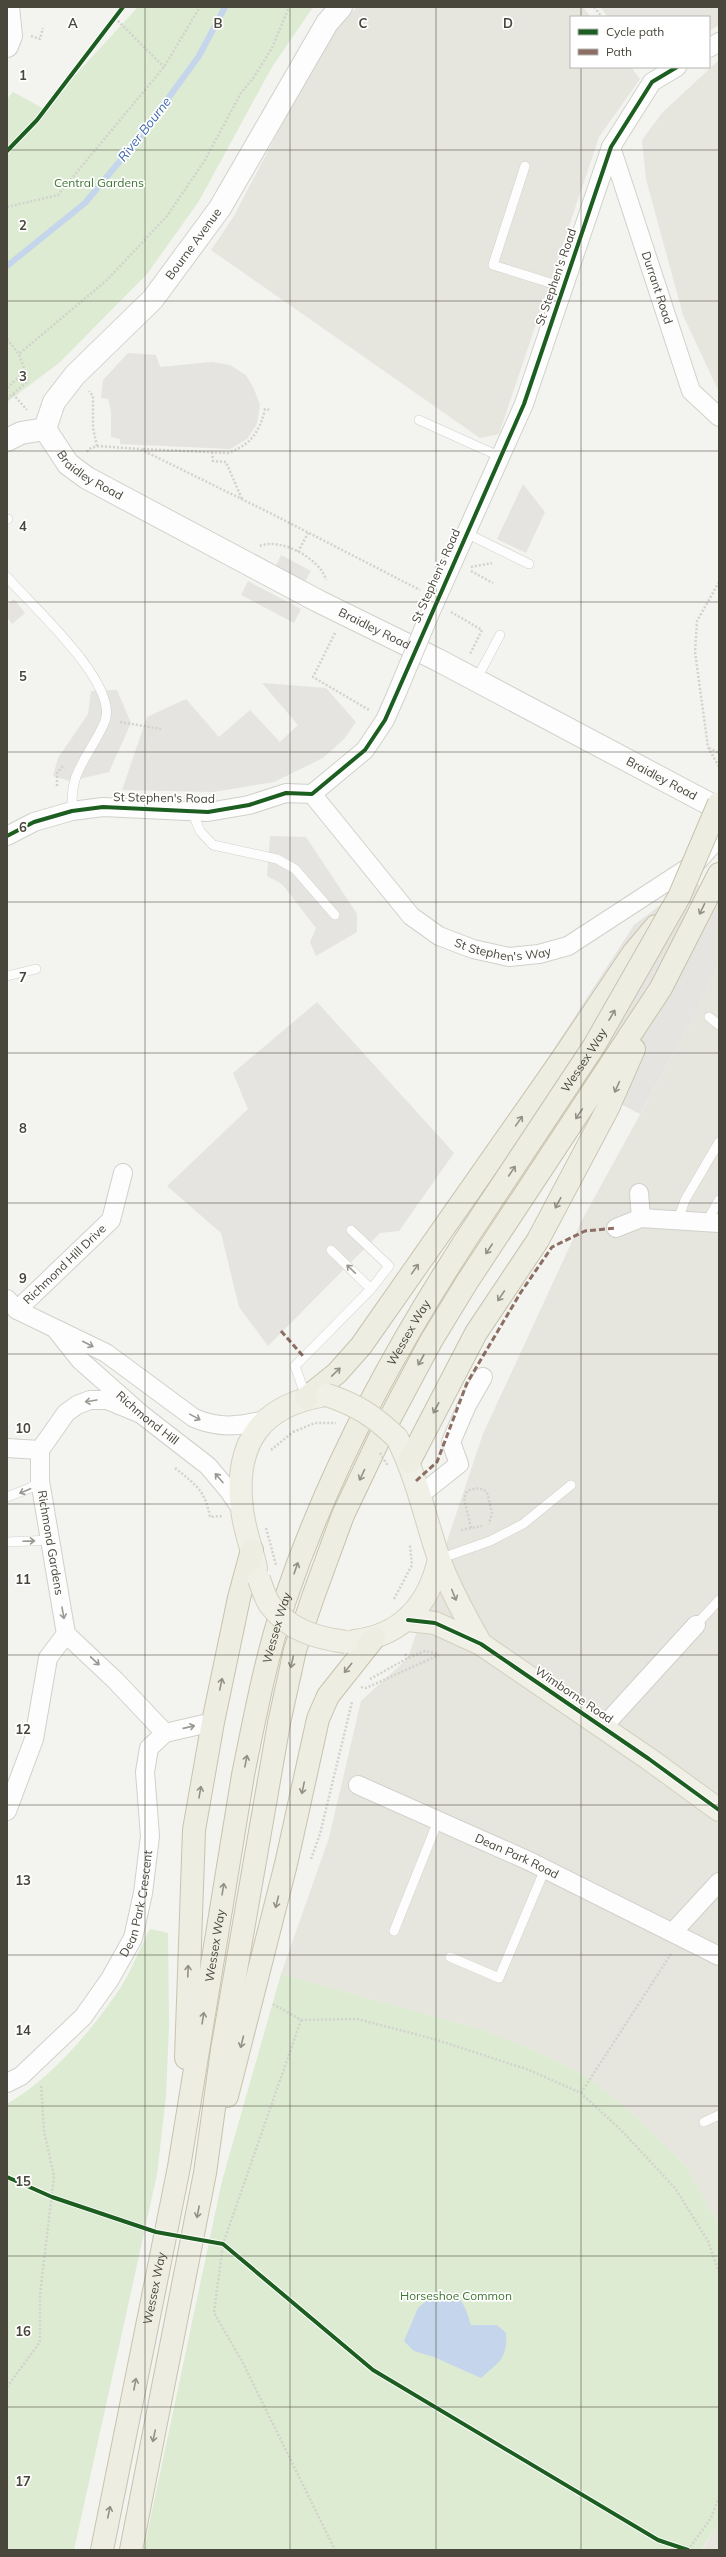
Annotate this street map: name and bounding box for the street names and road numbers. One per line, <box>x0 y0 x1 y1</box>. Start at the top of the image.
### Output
street label: Bourne Avenue <box>162 205 224 282</box>
street label: St Stephen's Road <box>532 226 579 327</box>
street label: Durrant Road <box>639 249 676 326</box>
street label: Braidley Road <box>54 447 126 503</box>
street label: St Stephen's Road <box>408 526 463 625</box>
street label: Braidley Road <box>336 604 413 652</box>
street label: Braidley Road <box>624 753 700 803</box>
street label: St Stephen's Road <box>113 789 215 806</box>
street label: St Stephen's Way <box>452 935 553 964</box>
street label: Wessex Way <box>558 1025 610 1095</box>
street label: Richmond Hill Drive <box>20 1221 109 1307</box>
street label: Wessex Way <box>384 1296 434 1368</box>
street label: Richmond Hill <box>113 1388 182 1448</box>
street label: Richmond Gardens <box>35 1489 67 1596</box>
street label: Wessex Way <box>259 1590 294 1665</box>
street label: Wimborne Road <box>532 1663 616 1726</box>
street label: Dean Park Road <box>473 1830 561 1882</box>
street label: Dean Park Crescent <box>116 1849 155 1960</box>
street label: Wessex Way <box>201 1908 228 1983</box>
street label: Wessex Way <box>140 2250 169 2326</box>

